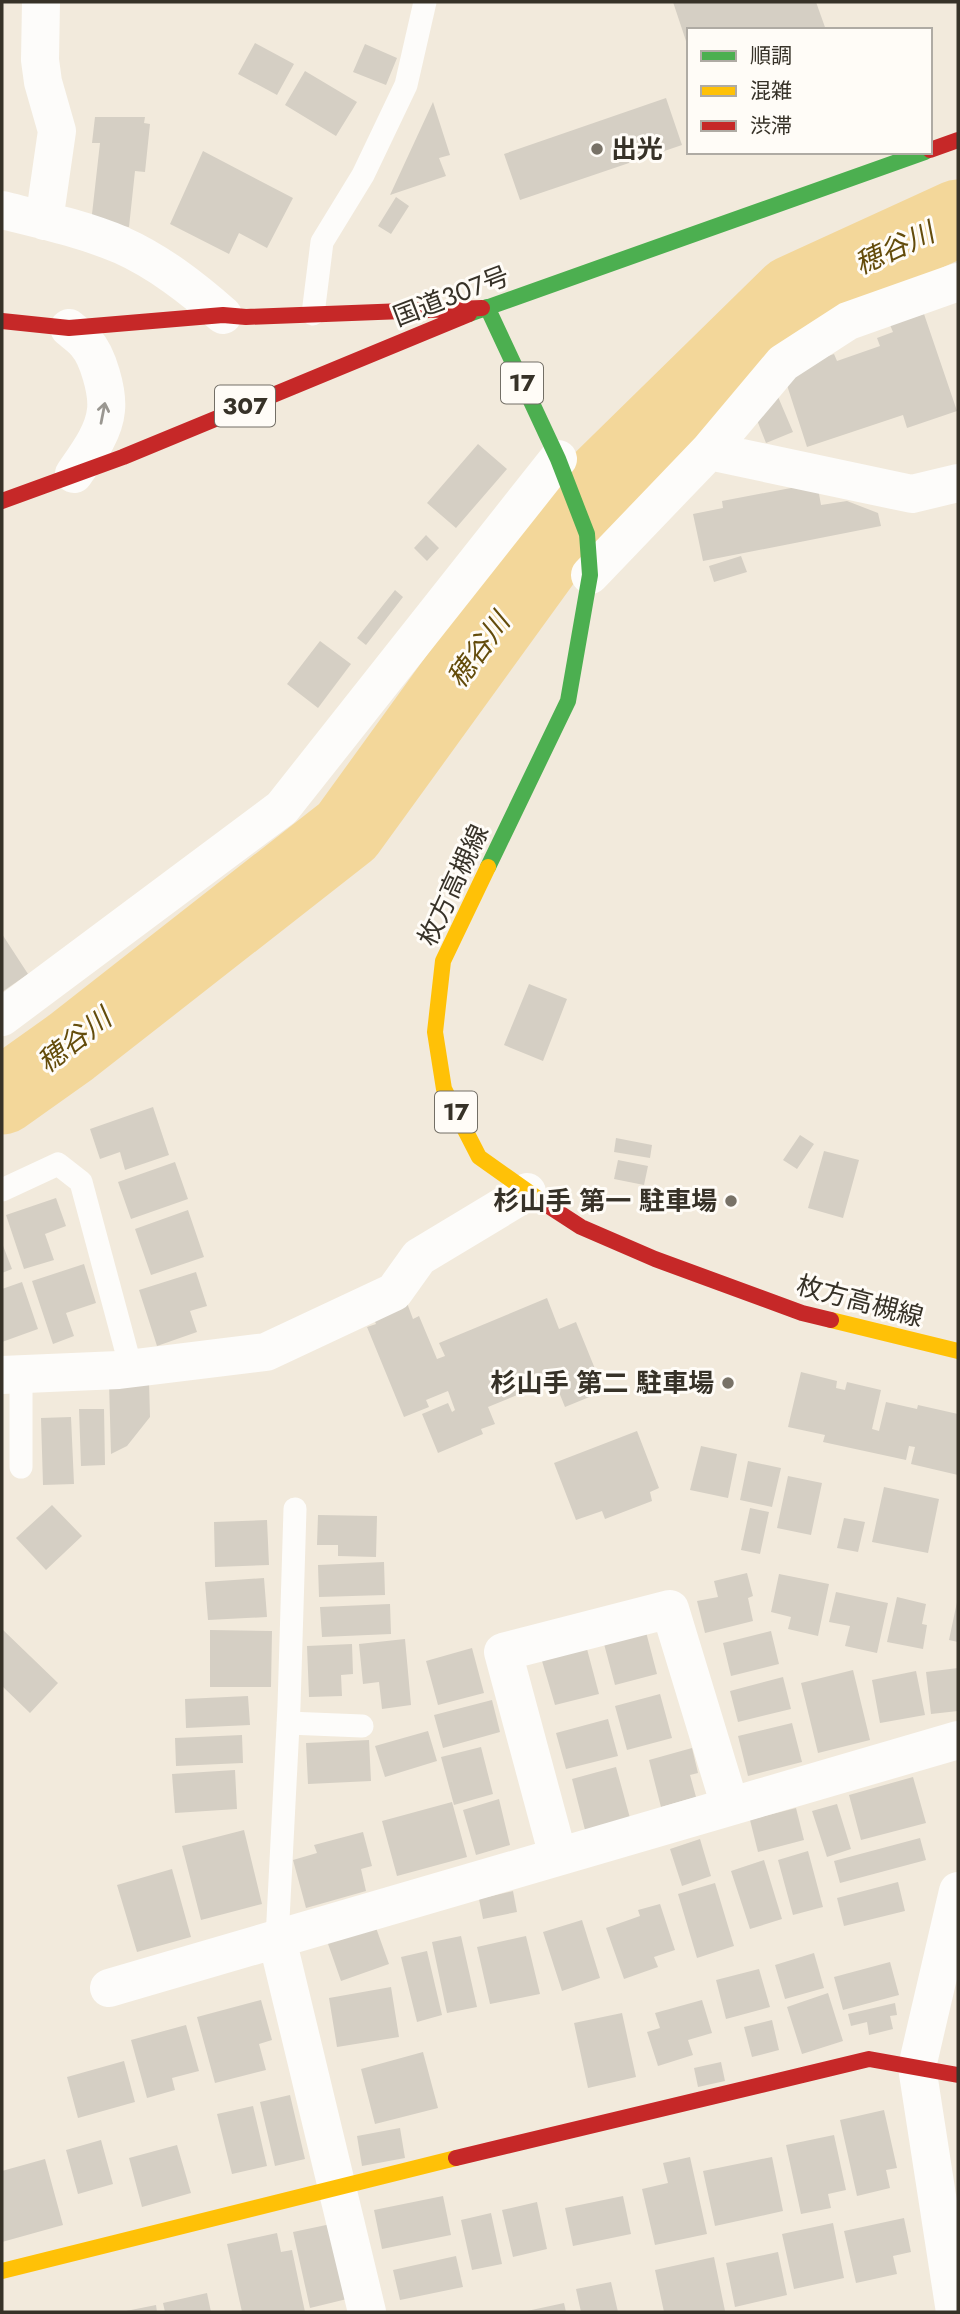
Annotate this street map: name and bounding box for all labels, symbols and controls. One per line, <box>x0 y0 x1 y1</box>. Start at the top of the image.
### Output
legend <box>687 28 932 154</box>
text: 順調 <box>750 41 792 71</box>
text: 混雑 <box>750 76 792 106</box>
text: 渋滞 <box>750 111 792 141</box>
place label: 出光 <box>611 130 663 168</box>
marker: 出光 <box>589 141 605 157</box>
water label: 穂谷川 <box>847 211 944 285</box>
street label: 国道307号 <box>387 256 515 336</box>
road number: 17 <box>501 362 543 404</box>
road number: 307 <box>215 386 275 426</box>
one-way arrow <box>98 403 111 425</box>
water label: 穂谷川 <box>437 602 521 696</box>
street label: 枚方高槻線 <box>408 818 498 952</box>
water label: 穂谷川 <box>29 997 122 1082</box>
road number: 17 <box>435 1092 477 1132</box>
place label: 杉山手 第一 駐車場 <box>493 1182 717 1220</box>
marker: 杉山手 第一 駐車場 <box>723 1193 739 1209</box>
street label: 枚方高槻線 <box>792 1266 928 1336</box>
place label: 杉山手 第二 駐車場 <box>490 1364 714 1402</box>
marker: 杉山手 第二 駐車場 <box>720 1375 736 1391</box>

